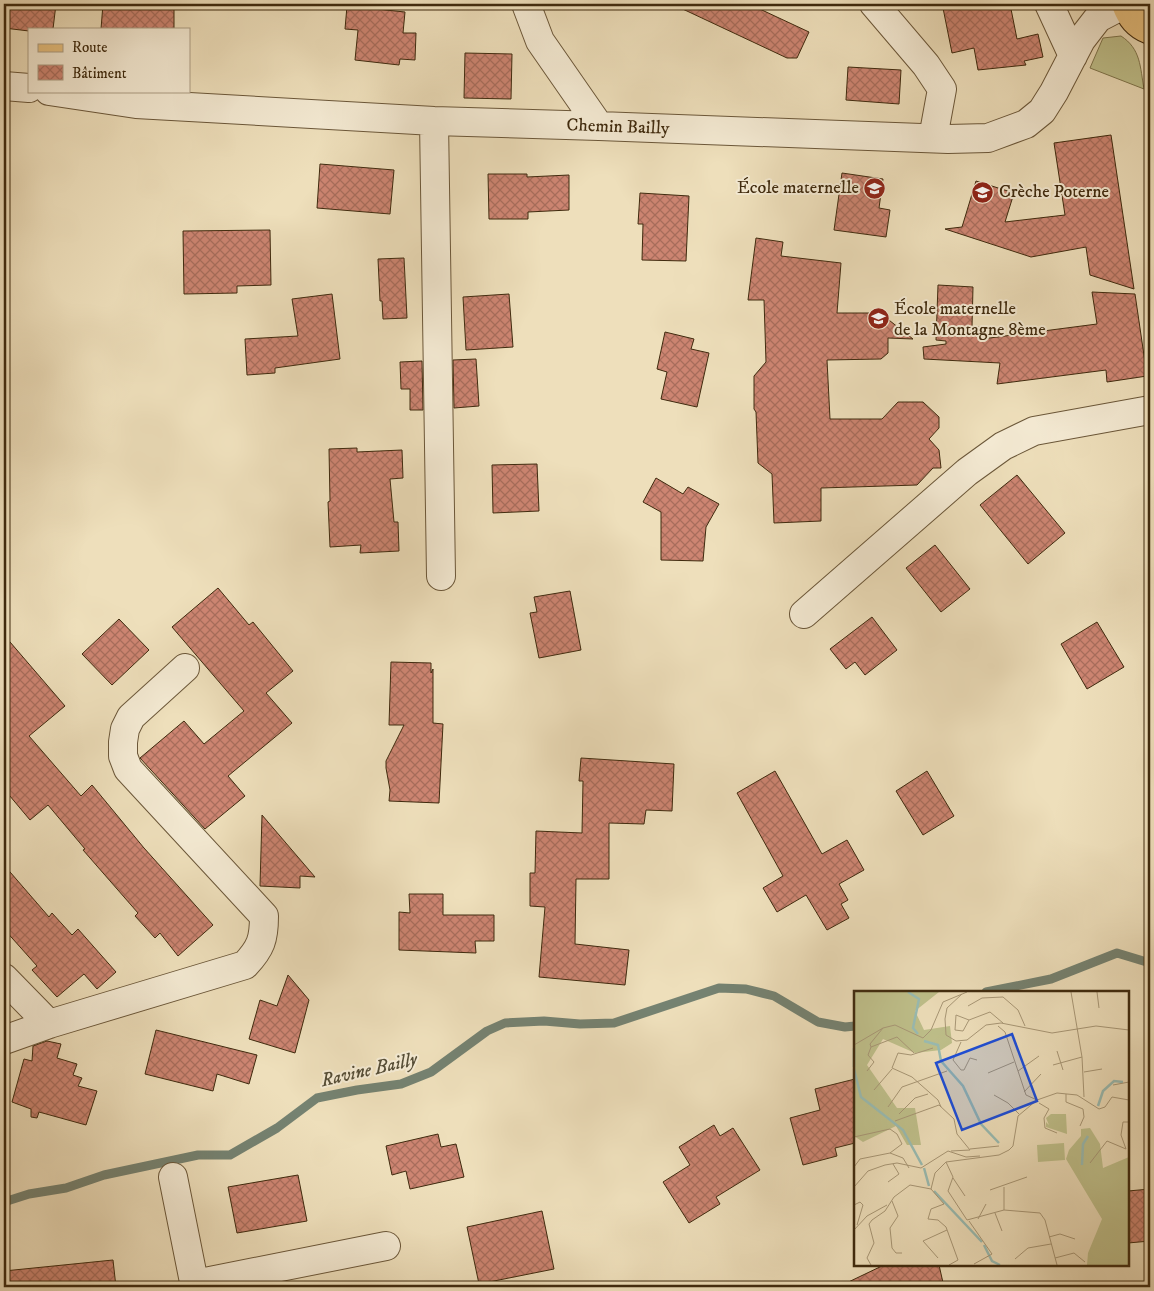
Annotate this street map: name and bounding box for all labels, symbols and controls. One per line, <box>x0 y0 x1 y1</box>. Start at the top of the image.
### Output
legend <box>28 28 190 92</box>
text: Route <box>72 38 107 57</box>
text: Bâtiment <box>72 64 127 83</box>
street label: Chemin Bailly <box>566 114 670 140</box>
school or university icon: École maternelle <box>863 176 887 200</box>
place label: École maternelle <box>737 177 859 199</box>
school or university icon: Crèche Poterne <box>971 180 995 204</box>
place label: Crèche Poterne <box>999 181 1109 203</box>
place label: École maternelle de la Montagne 8ème <box>894 298 1046 341</box>
school or university icon: École maternelle de la Montagne 8ème <box>866 307 890 331</box>
inset map <box>854 991 1129 1266</box>
water label: Ravine Bailly <box>318 1047 421 1092</box>

